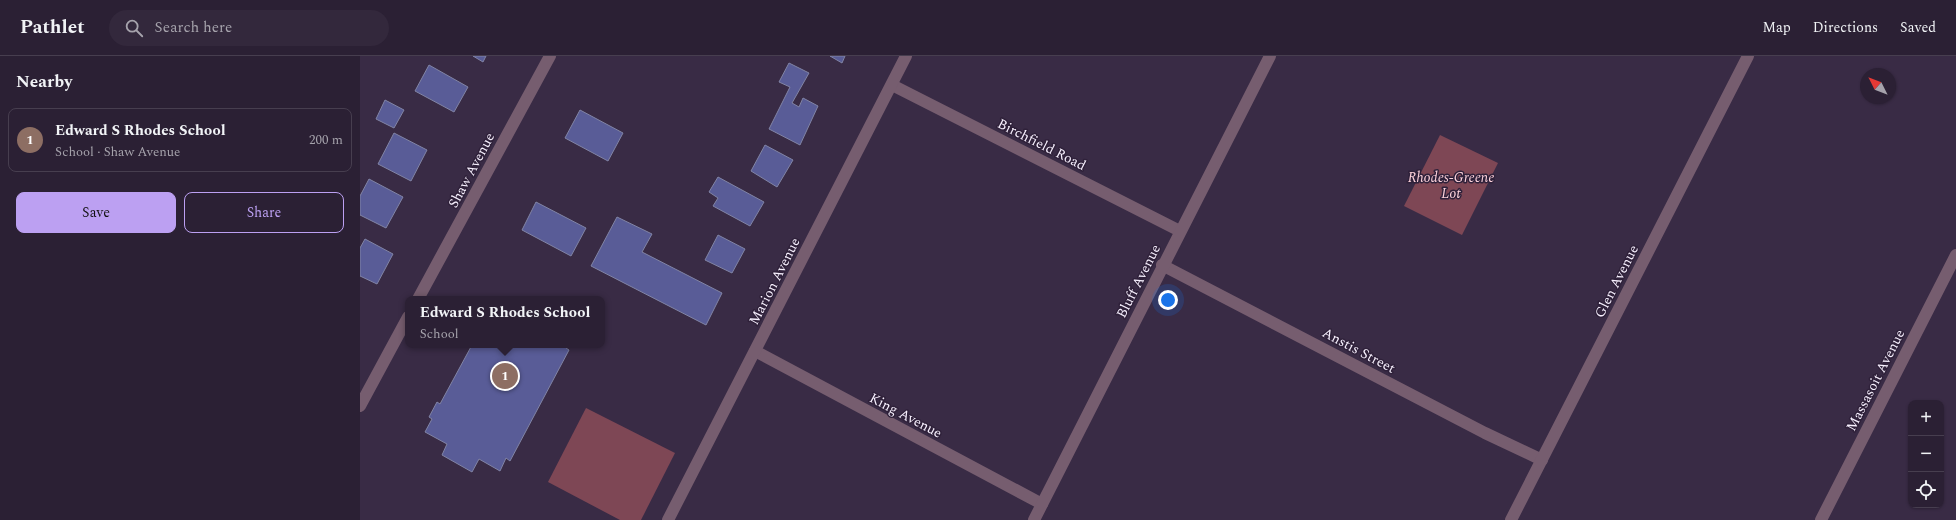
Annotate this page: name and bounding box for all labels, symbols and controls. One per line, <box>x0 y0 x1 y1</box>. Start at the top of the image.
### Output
search box <box>109 10 389 46</box>
text: Pathlet <box>20 13 85 42</box>
text: Search here <box>155 16 232 39</box>
icon: search <box>123 17 145 39</box>
text: Map <box>1763 17 1791 38</box>
text: Directions <box>1813 17 1878 38</box>
text: Saved <box>1900 17 1936 38</box>
north arrow <box>1860 68 1896 104</box>
text: Nearby <box>16 69 72 95</box>
street label: Birchfield Road <box>994 113 1090 176</box>
text: Edward S Rhodes School <box>55 119 226 142</box>
street label: Shaw Avenue <box>443 129 500 212</box>
text: 1 <box>26 130 34 150</box>
text: 200 m <box>309 130 343 150</box>
text: School · Shaw Avenue <box>55 142 180 162</box>
park label: Rhodes-Greene Lot <box>1408 167 1494 204</box>
button: Save <box>16 192 176 233</box>
button: Share <box>184 192 344 233</box>
street label: Marion Avenue <box>743 234 806 329</box>
street label: Bluff Avenue <box>1111 240 1166 322</box>
street label: Glen Avenue <box>1589 241 1644 321</box>
your location <box>1158 290 1178 310</box>
popup <box>405 296 605 348</box>
text: Edward S Rhodes School <box>420 301 590 324</box>
street label: Anstis Street <box>1318 322 1399 379</box>
text: School <box>420 324 459 344</box>
street label: Massasoit Avenue <box>1841 325 1910 435</box>
pin: 1 <box>492 361 518 391</box>
street label: King Avenue <box>866 387 946 444</box>
map controls <box>1908 400 1944 508</box>
button: + <box>1908 400 1944 436</box>
button: − <box>1908 436 1944 472</box>
button: locate <box>1908 472 1944 508</box>

